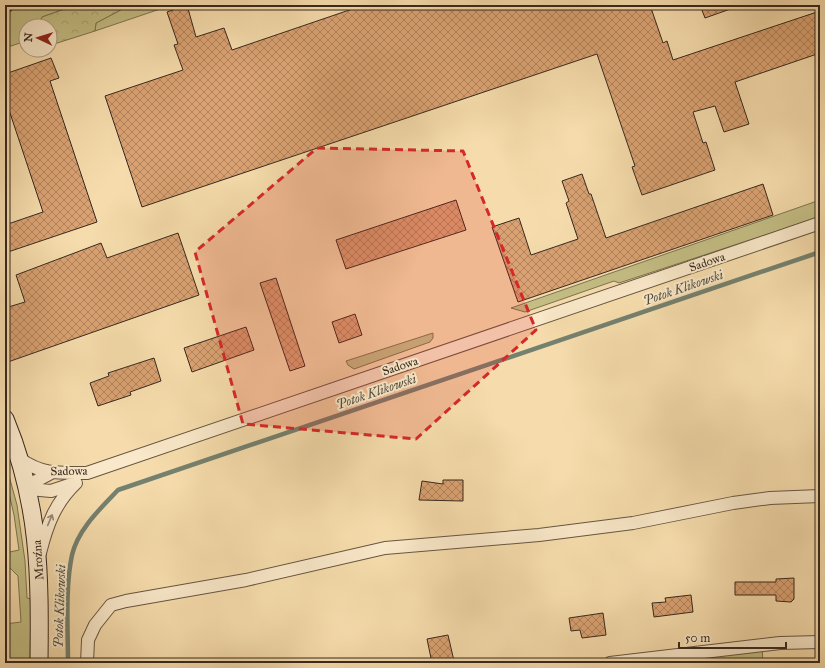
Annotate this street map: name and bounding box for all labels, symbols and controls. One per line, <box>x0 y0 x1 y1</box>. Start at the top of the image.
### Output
north arrow <box>18 18 58 58</box>
text: N <box>22 32 35 42</box>
street label: Sadowa <box>687 249 728 275</box>
water label: Potok Klikowski <box>641 267 726 309</box>
street label: Sadowa <box>380 353 421 378</box>
water label: Potok Klikowski <box>334 371 419 413</box>
street label: Sadowa <box>50 464 89 478</box>
one-way arrow <box>46 515 54 527</box>
street label: Mroźna <box>30 539 46 580</box>
water label: Potok Klikowski <box>51 564 69 648</box>
scale bar <box>679 624 786 650</box>
text: 50 m <box>685 631 710 645</box>

